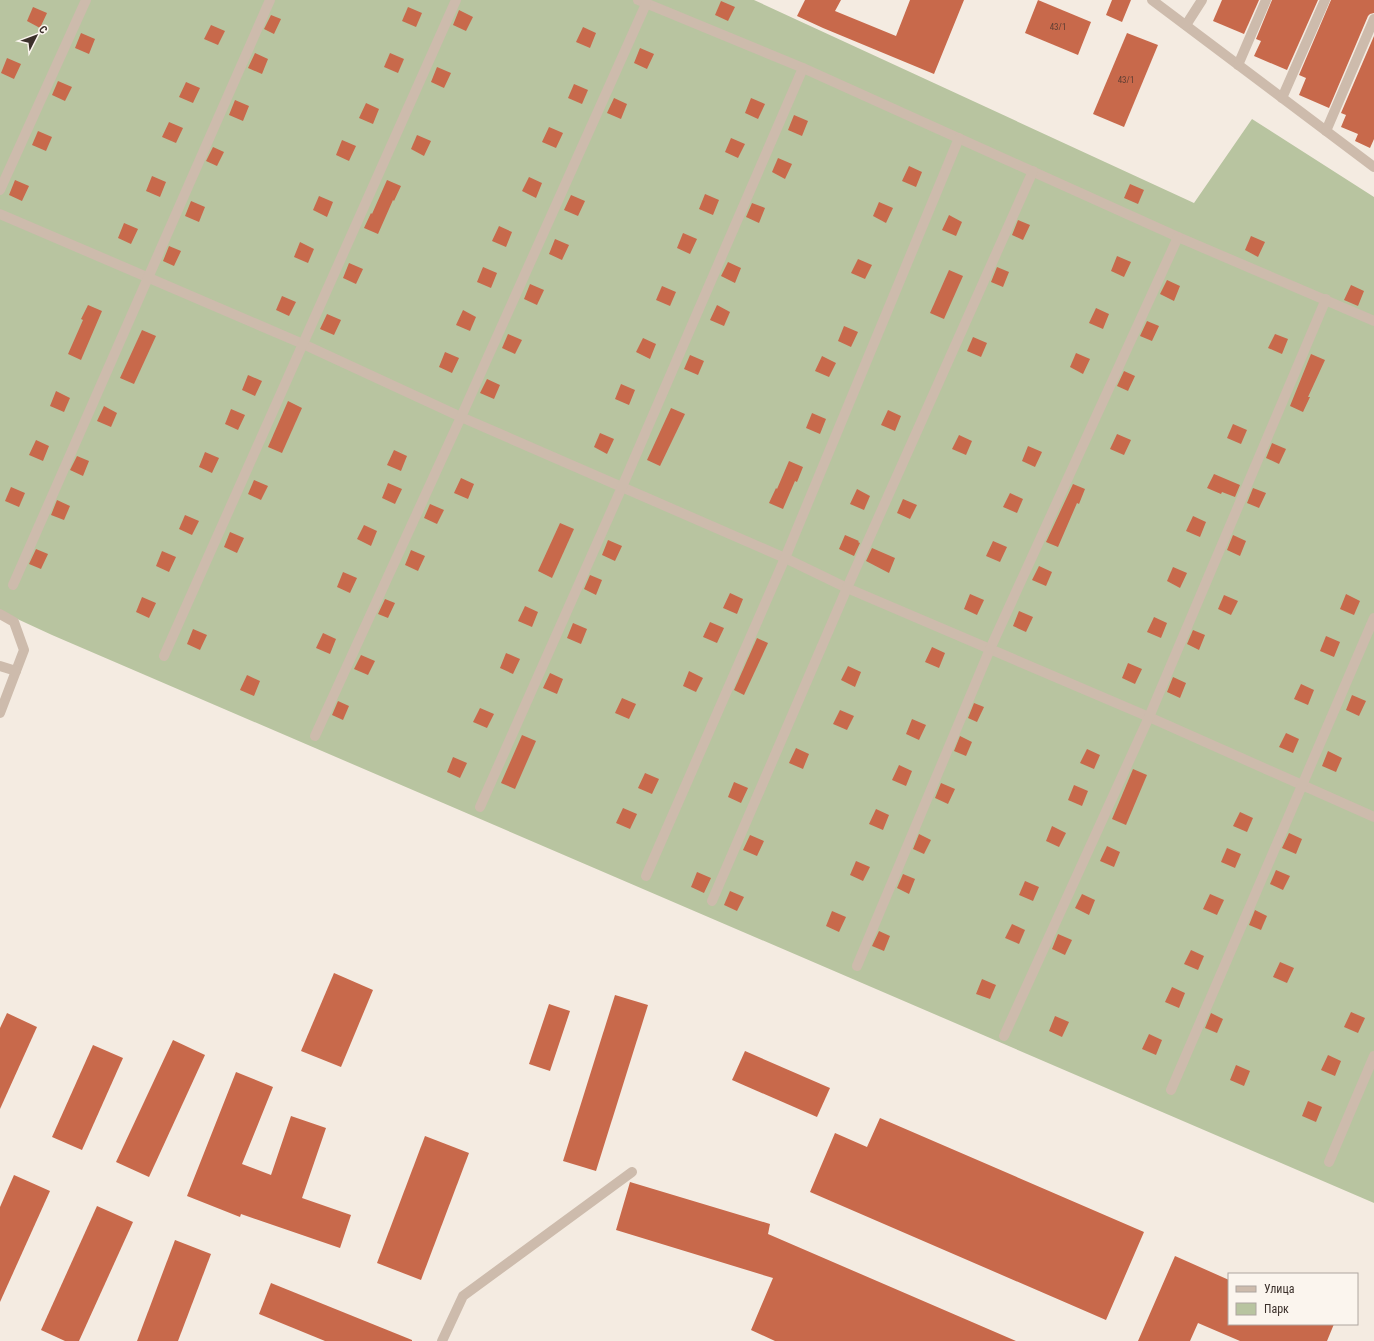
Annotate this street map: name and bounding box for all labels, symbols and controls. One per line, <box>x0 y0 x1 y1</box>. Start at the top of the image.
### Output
north arrow <box>16 16 56 56</box>
house number: 43/1 <box>1050 22 1066 32</box>
text: С <box>36 23 50 36</box>
house number: 43/1 <box>1118 75 1134 85</box>
legend <box>1228 1273 1358 1325</box>
text: Улица <box>1264 1282 1295 1296</box>
text: Парк <box>1264 1302 1289 1316</box>

